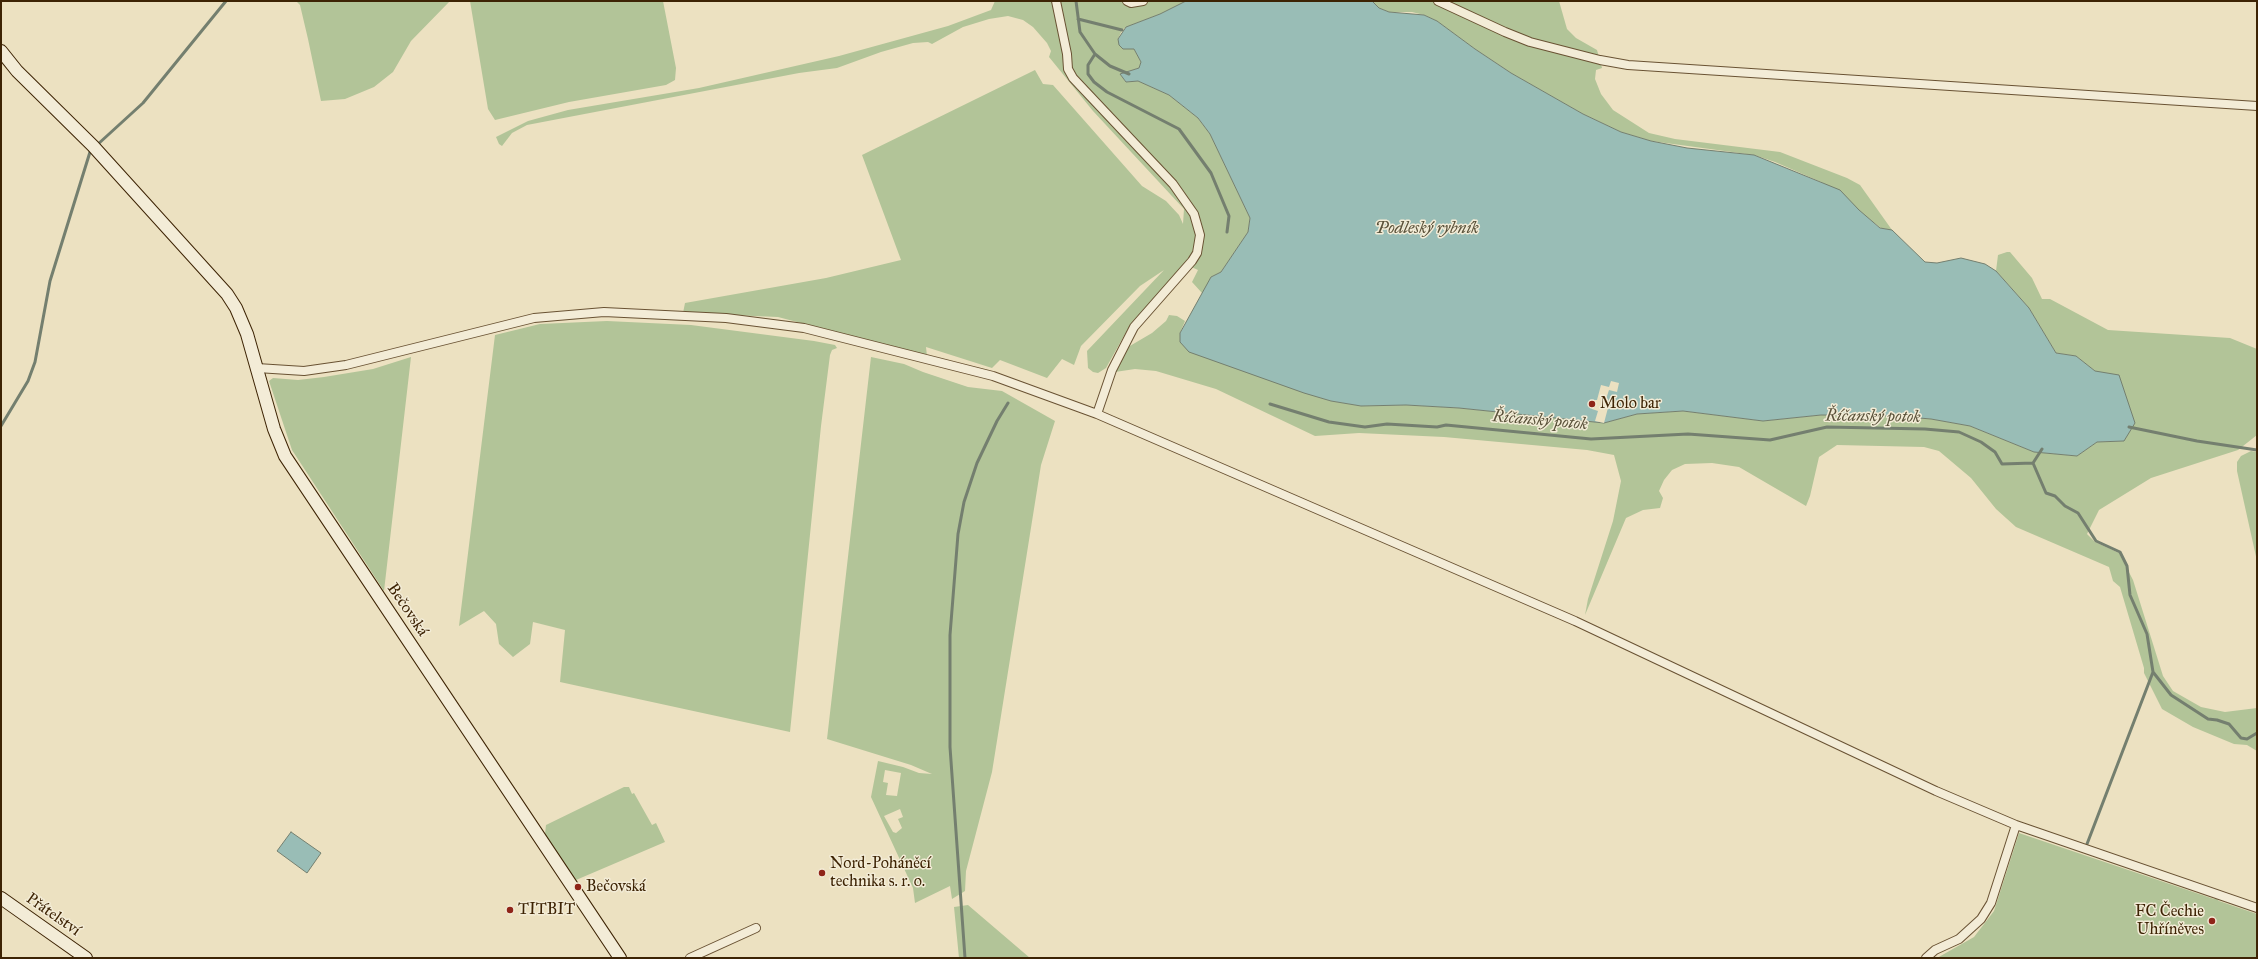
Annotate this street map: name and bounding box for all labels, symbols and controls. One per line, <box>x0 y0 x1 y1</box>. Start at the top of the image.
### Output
water label: Podleský rybník <box>1375 219 1479 239</box>
place label: Molo bar <box>1600 394 1661 414</box>
marker: Molo bar <box>1587 399 1597 409</box>
water label: Říčanský potok <box>1825 406 1921 428</box>
water label: Říčanský potok <box>1492 407 1588 435</box>
street label: Bečovská <box>382 580 432 640</box>
place label: Nord-Poháněcí technika s. r. o. <box>830 854 931 892</box>
marker: Nord-Poháněcí technika s. r. o. <box>817 868 827 878</box>
place label: Bečovská <box>586 877 646 897</box>
marker: Bečovská <box>573 882 583 892</box>
street label: Přátelství <box>22 889 84 941</box>
place label: TITBIT <box>518 900 575 920</box>
place label: FC Čechie Uhříněves <box>2135 902 2204 940</box>
marker: TITBIT <box>505 905 515 915</box>
marker: FC Čechie Uhříněves <box>2207 916 2217 926</box>

